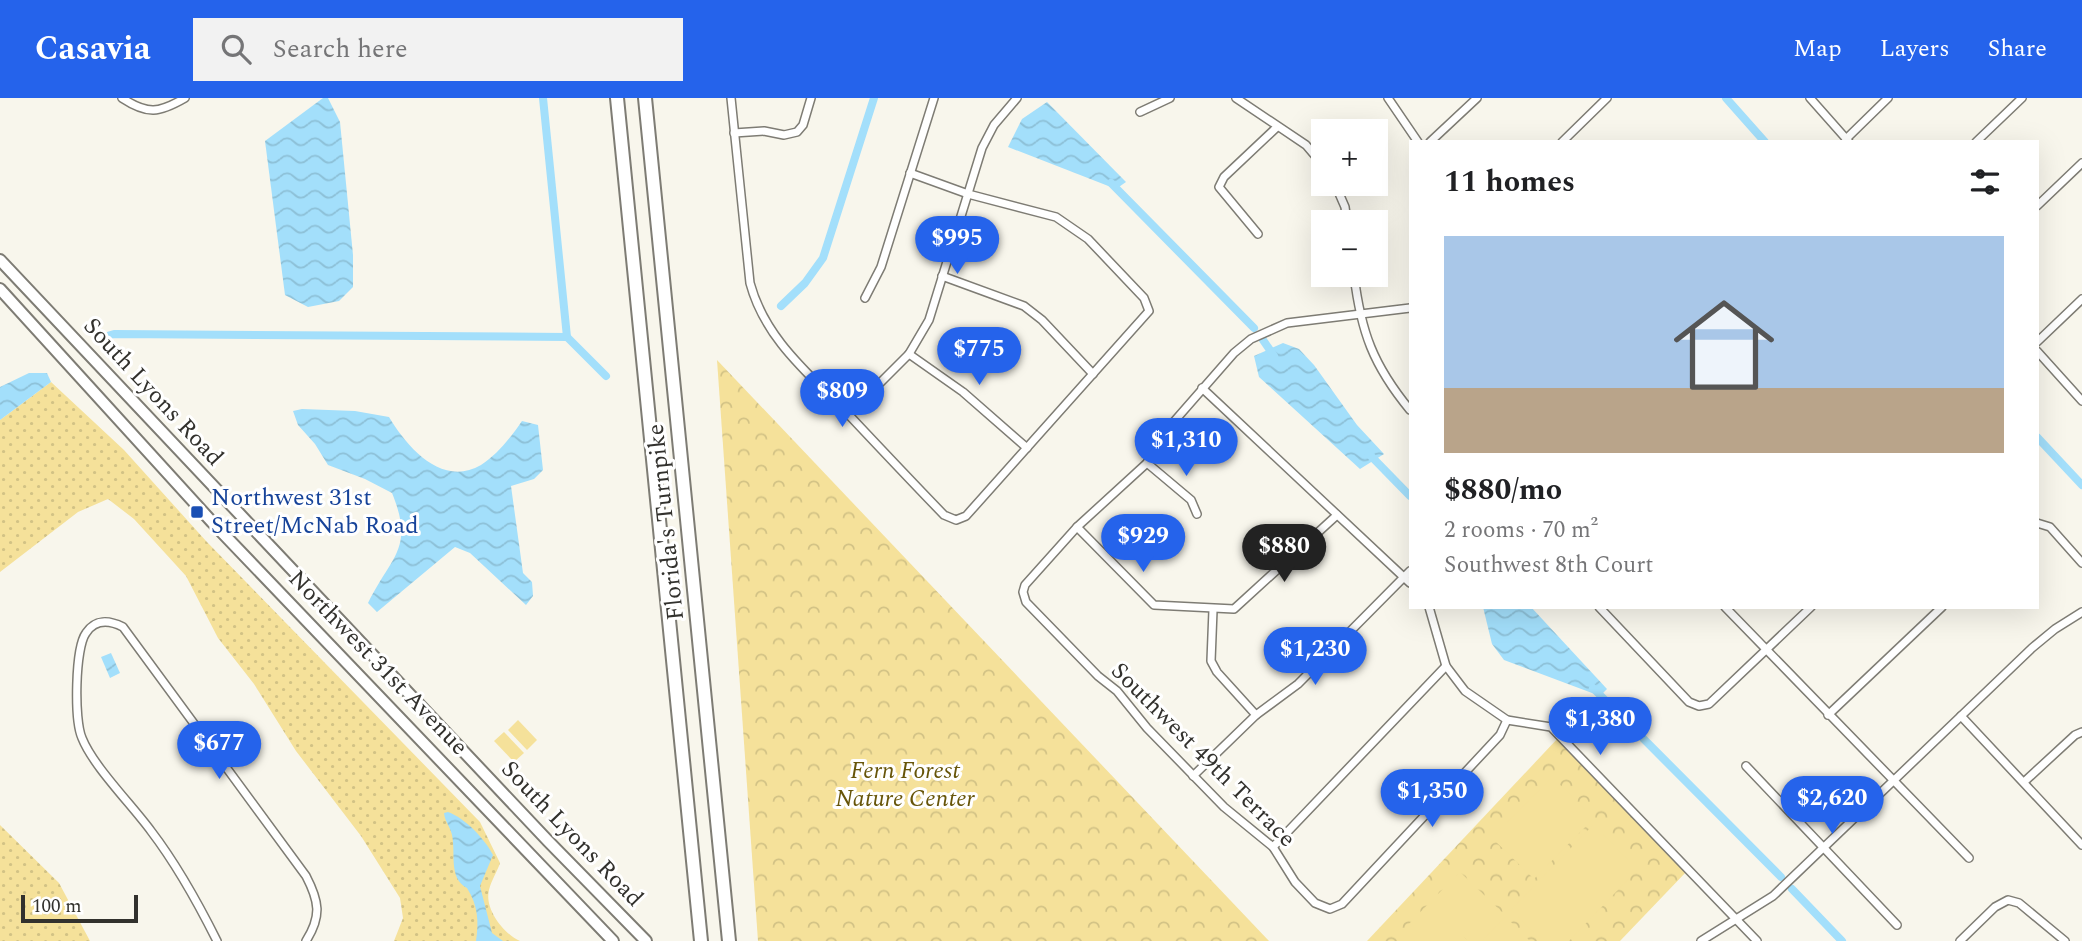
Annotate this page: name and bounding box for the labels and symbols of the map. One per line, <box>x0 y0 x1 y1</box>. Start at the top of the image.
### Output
pin: $995 <box>916 216 998 276</box>
street label: South Lyons Road <box>74 310 232 474</box>
pin: $775 <box>938 328 1020 387</box>
pin: $809 <box>801 370 883 429</box>
pin: $1,310 <box>1129 418 1243 478</box>
street label: Florida's Turnpike <box>638 422 694 622</box>
place label: Northwest 31st Street/McNab Road <box>211 480 419 544</box>
marker: Northwest 31st Street/McNab Road <box>189 504 205 520</box>
pin: $929 <box>1102 514 1184 574</box>
pin: $880 <box>1243 524 1325 584</box>
street label: Northwest 31st Avenue <box>280 562 476 764</box>
pin: $1,230 <box>1258 628 1372 687</box>
street label: Southwest 49th Terrace <box>1102 654 1304 856</box>
pin: $1,380 <box>1543 698 1657 757</box>
pin: $677 <box>178 722 260 781</box>
street label: South Lyons Road <box>492 752 652 916</box>
park label: Fern Forest Nature Center <box>835 753 976 817</box>
pin: $1,350 <box>1375 770 1489 829</box>
pin: $2,620 <box>1775 776 1889 836</box>
scale bar <box>21 892 138 924</box>

